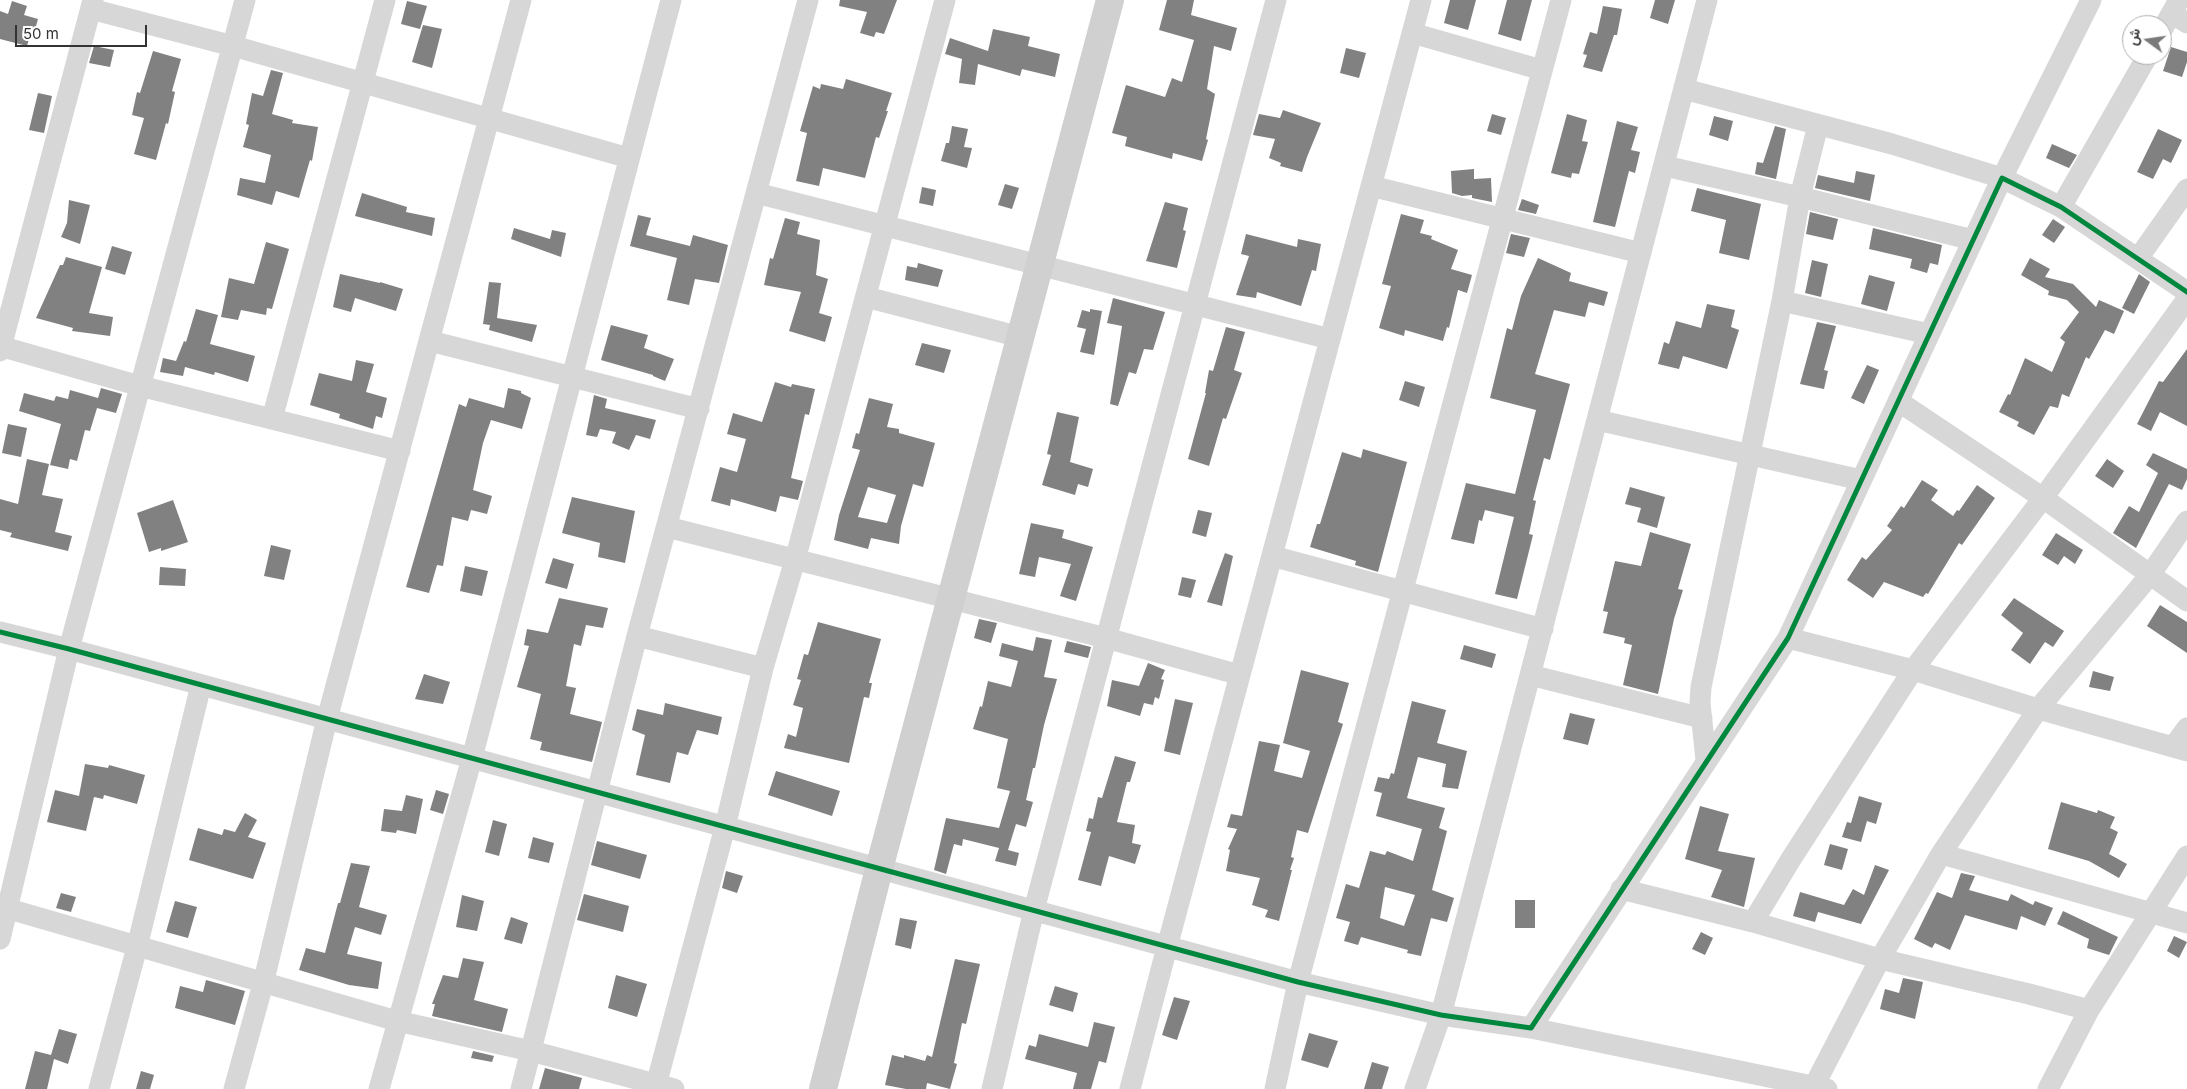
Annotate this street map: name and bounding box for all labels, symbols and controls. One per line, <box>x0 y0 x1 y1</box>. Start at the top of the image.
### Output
scale bar <box>18 15 150 47</box>
north arrow <box>2122 15 2172 65</box>
text: 50 m <box>23 24 59 43</box>
text: ش <box>2123 26 2143 47</box>

